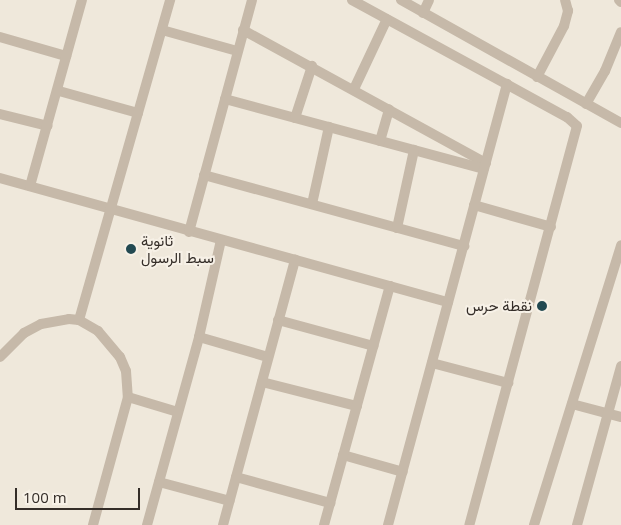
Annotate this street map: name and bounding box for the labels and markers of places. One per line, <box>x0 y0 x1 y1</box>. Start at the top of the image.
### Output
place label: ثانوية سبط الرسول <box>141 231 214 266</box>
marker: ثانوية سبط الرسول <box>125 243 137 255</box>
place label: نقطة حرس <box>466 297 532 315</box>
marker: نقطة حرس <box>536 300 548 312</box>

